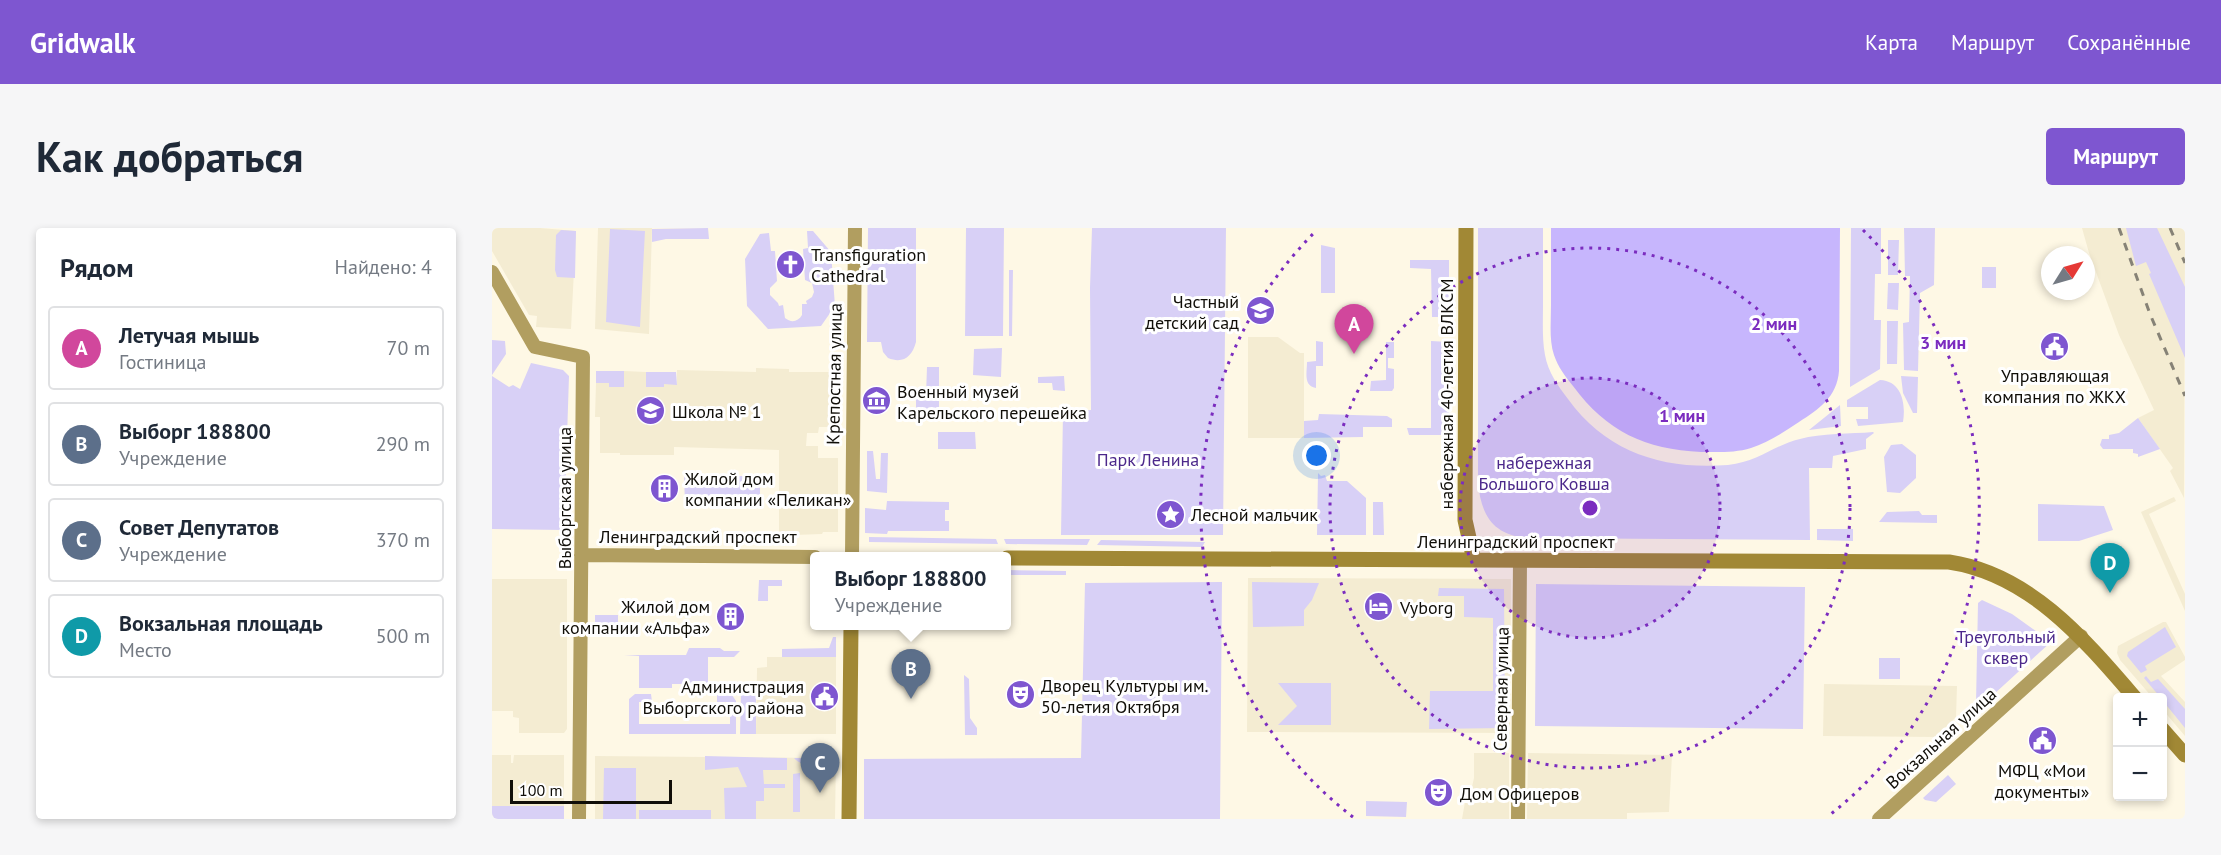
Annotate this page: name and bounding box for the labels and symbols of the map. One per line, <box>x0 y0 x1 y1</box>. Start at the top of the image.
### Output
place label: Transfiguration Cathedral <box>811 243 926 287</box>
north arrow <box>2041 246 2095 300</box>
church icon: Transfiguration Cathedral <box>774 248 806 280</box>
street label: набережная 40-летия ВЛКСМ <box>1435 279 1458 510</box>
place label: Частный детский сад <box>1145 290 1239 334</box>
school or university icon: Частный детский сад <box>1244 295 1276 327</box>
street label: Крепостная улица <box>821 303 847 445</box>
pin: A <box>1334 304 1374 354</box>
text: 2 мин <box>1751 312 1797 335</box>
public building icon: Управляющая компания по ЖКХ <box>2039 330 2071 362</box>
text: 3 мин <box>1920 331 1966 354</box>
place label: Управляющая компания по ЖКХ <box>1984 364 2126 408</box>
place label: Военный музей Карельского перешейка <box>897 380 1087 424</box>
museum icon: Военный музей Карельского перешейка <box>860 385 892 417</box>
school or university icon: Школа № 1 <box>635 395 667 427</box>
place label: Школа № 1 <box>672 400 762 423</box>
text: 1 мин <box>1659 404 1705 427</box>
street label: Выборгская улица <box>553 427 576 569</box>
your location <box>1302 441 1331 470</box>
park label: Парк Ленина <box>1097 448 1199 471</box>
park label: набережная Большого Ковша <box>1478 451 1610 495</box>
place label: Жилой дом компании «Пеликан» <box>684 467 851 511</box>
building icon: Жилой дом компании «Пеликан» <box>648 472 680 504</box>
place icon: Лесной мальчик <box>1154 498 1186 530</box>
centre of rings <box>1580 498 1600 518</box>
place label: Лесной мальчик <box>1190 503 1318 526</box>
street label: Ленинградский проспект <box>598 525 798 548</box>
street label: Ленинградский проспект <box>1416 530 1616 553</box>
pin: D <box>2090 544 2130 593</box>
hotel icon: Vyborg <box>1363 591 1395 623</box>
place label: Жилой дом компании «Альфа» <box>562 595 710 639</box>
place label: Vyborg <box>1399 596 1453 619</box>
building icon: Жилой дом компании «Альфа» <box>715 600 747 632</box>
park label: Треугольный сквер <box>1956 625 2056 669</box>
street label: Северная улица <box>1488 627 1514 751</box>
pin: B <box>892 650 930 699</box>
place label: Дворец Культуры им. 50-летия Октября <box>1041 674 1208 718</box>
place label: Администрация Выборгского района <box>642 675 804 719</box>
theatre icon: Дворец Культуры им. 50-летия Октября <box>1004 679 1036 711</box>
public building icon: Администрация Выборгского района <box>809 680 841 712</box>
street label: Вокзальная улица <box>1881 682 2001 794</box>
public building icon: МФЦ «Мои документы» <box>2026 725 2058 757</box>
pin: C <box>800 744 840 793</box>
place label: МФЦ «Мои документы» <box>1995 759 2089 803</box>
scale bar <box>510 777 672 804</box>
theatre icon: Дом Офицеров <box>1423 777 1455 809</box>
place label: Дом Офицеров <box>1460 782 1579 805</box>

